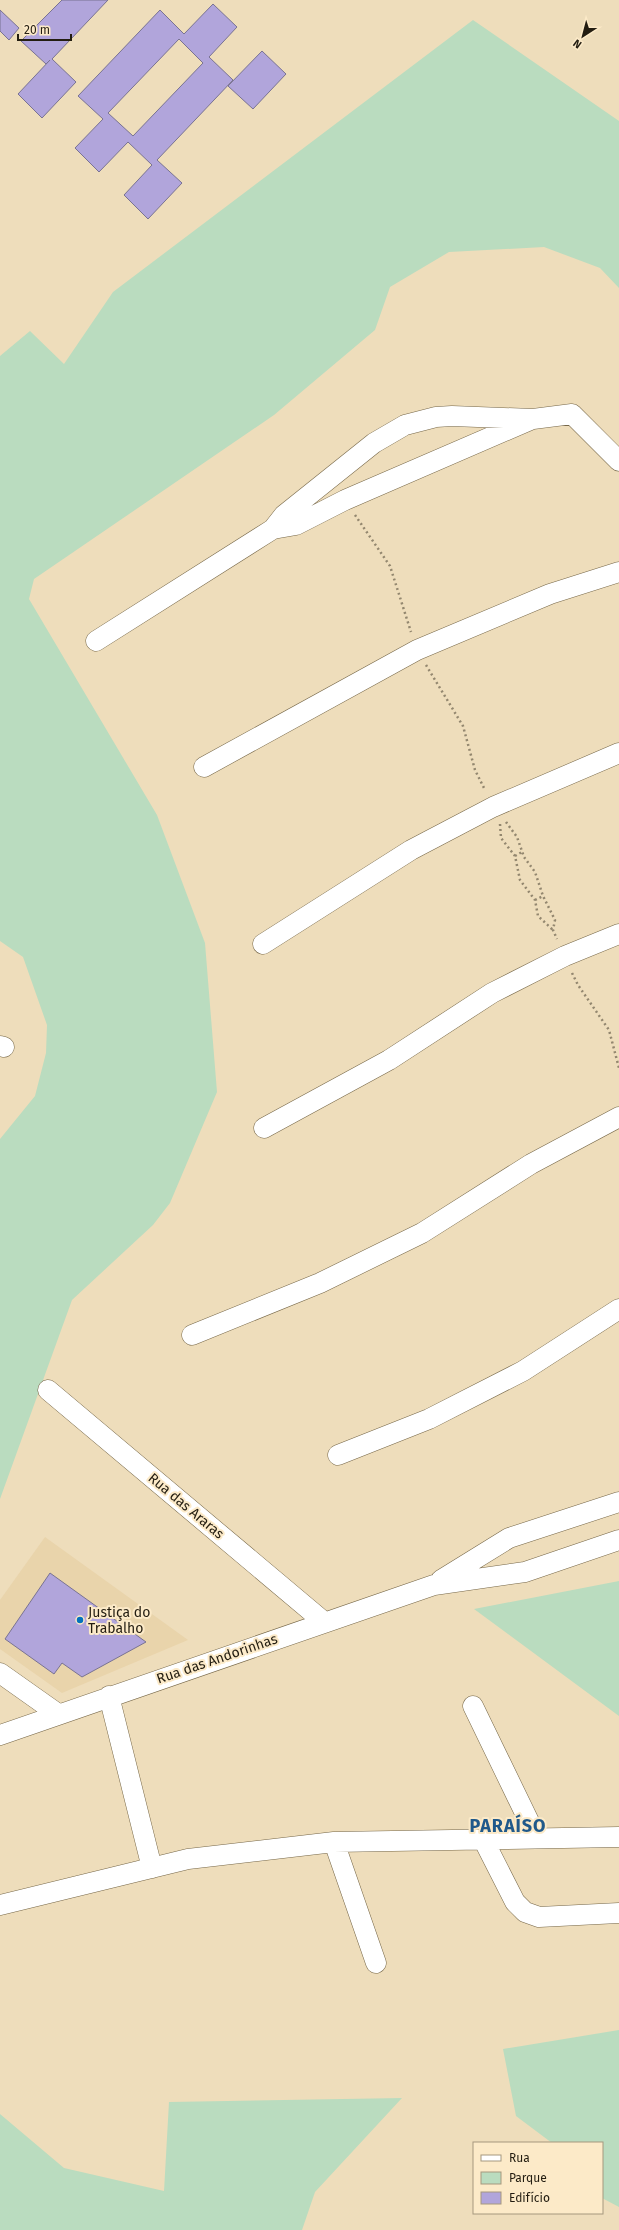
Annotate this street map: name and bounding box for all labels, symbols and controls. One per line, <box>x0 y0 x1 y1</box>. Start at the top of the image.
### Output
scale bar <box>18 16 71 42</box>
north arrow <box>563 16 603 56</box>
text: 20 m <box>24 23 50 37</box>
text: N <box>571 36 584 51</box>
street label: Rua das Araras <box>145 1469 228 1543</box>
place label: Justiça do Trabalho <box>88 1604 150 1637</box>
marker: Justiça do Trabalho <box>75 1615 85 1625</box>
street label: Rua das Andorinhas <box>154 1630 280 1688</box>
district label: PARAÍSO <box>469 1814 547 1837</box>
legend <box>473 2142 603 2214</box>
text: Rua <box>509 2151 530 2165</box>
text: Parque <box>509 2171 547 2185</box>
text: Edifício <box>509 2191 550 2205</box>

